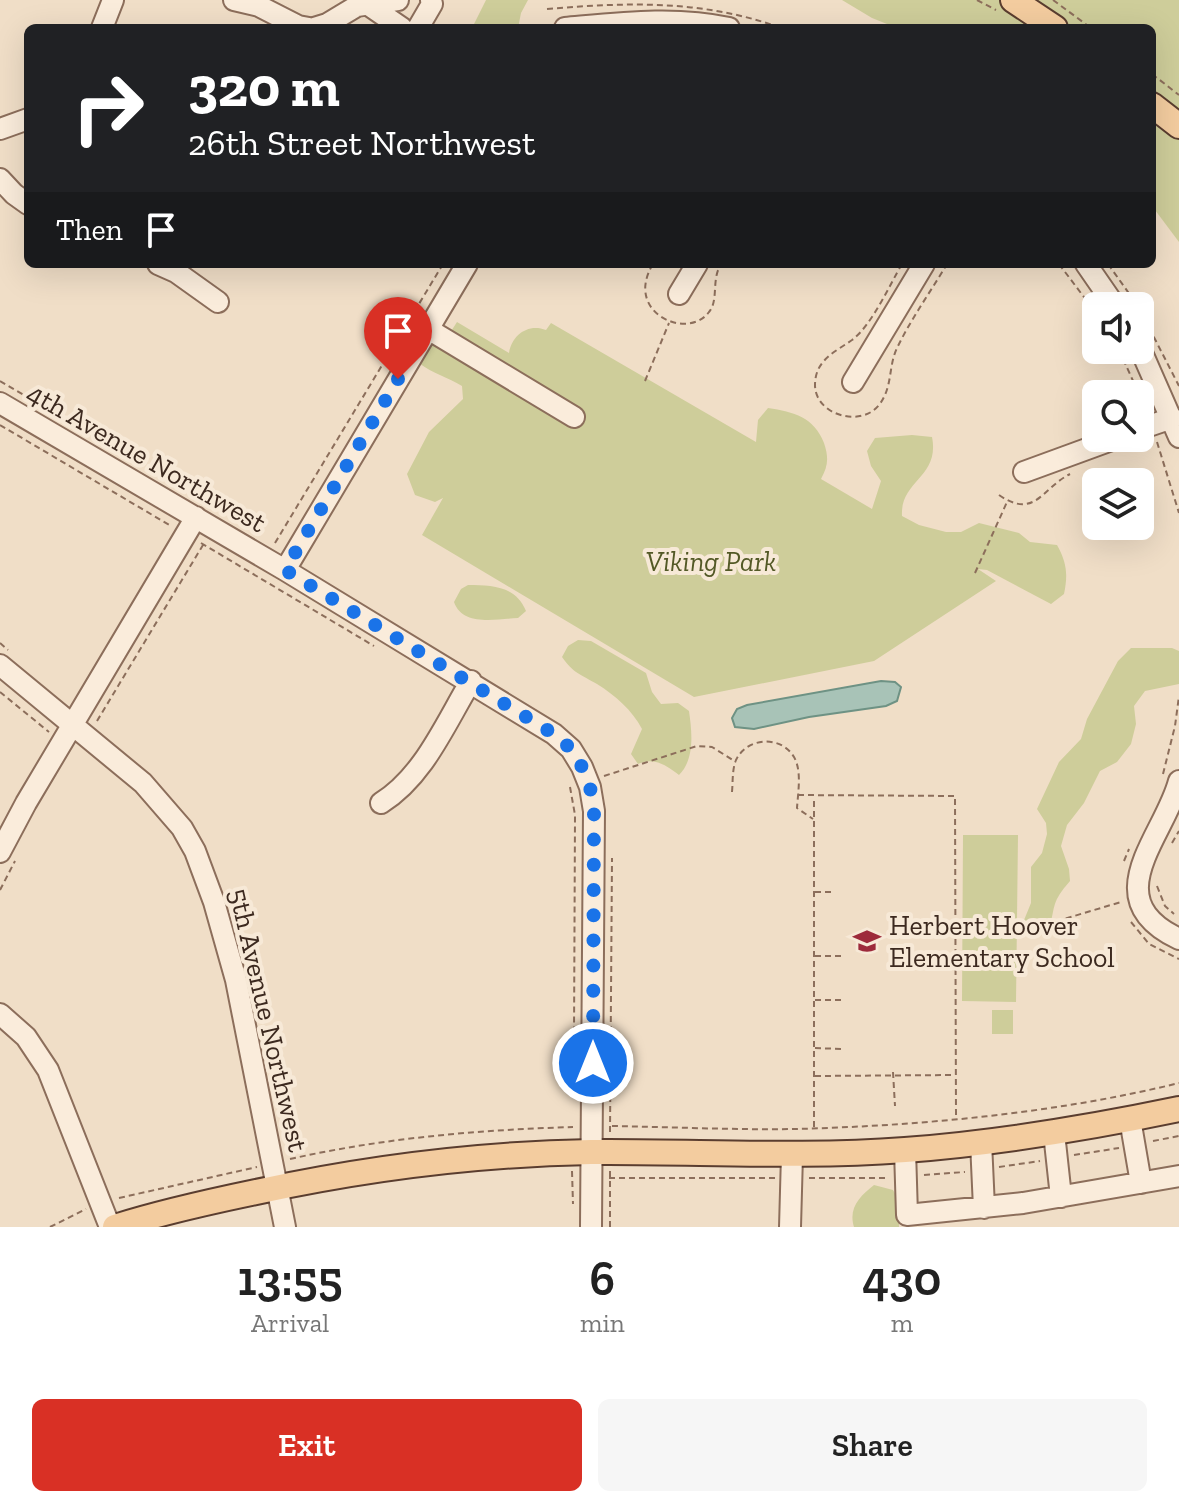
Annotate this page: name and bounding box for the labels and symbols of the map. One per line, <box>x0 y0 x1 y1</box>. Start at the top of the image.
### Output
pin <box>364 297 432 379</box>
street label: 4th Avenue Northwest <box>22 376 272 540</box>
park label: Viking Park <box>646 545 776 578</box>
street label: 5th Avenue Northwest <box>222 885 315 1156</box>
place label: Herbert Hoover Elementary School <box>889 909 1115 974</box>
school or university icon: Herbert Hoover Elementary School <box>852 926 882 956</box>
position arrow <box>551 1021 635 1105</box>

